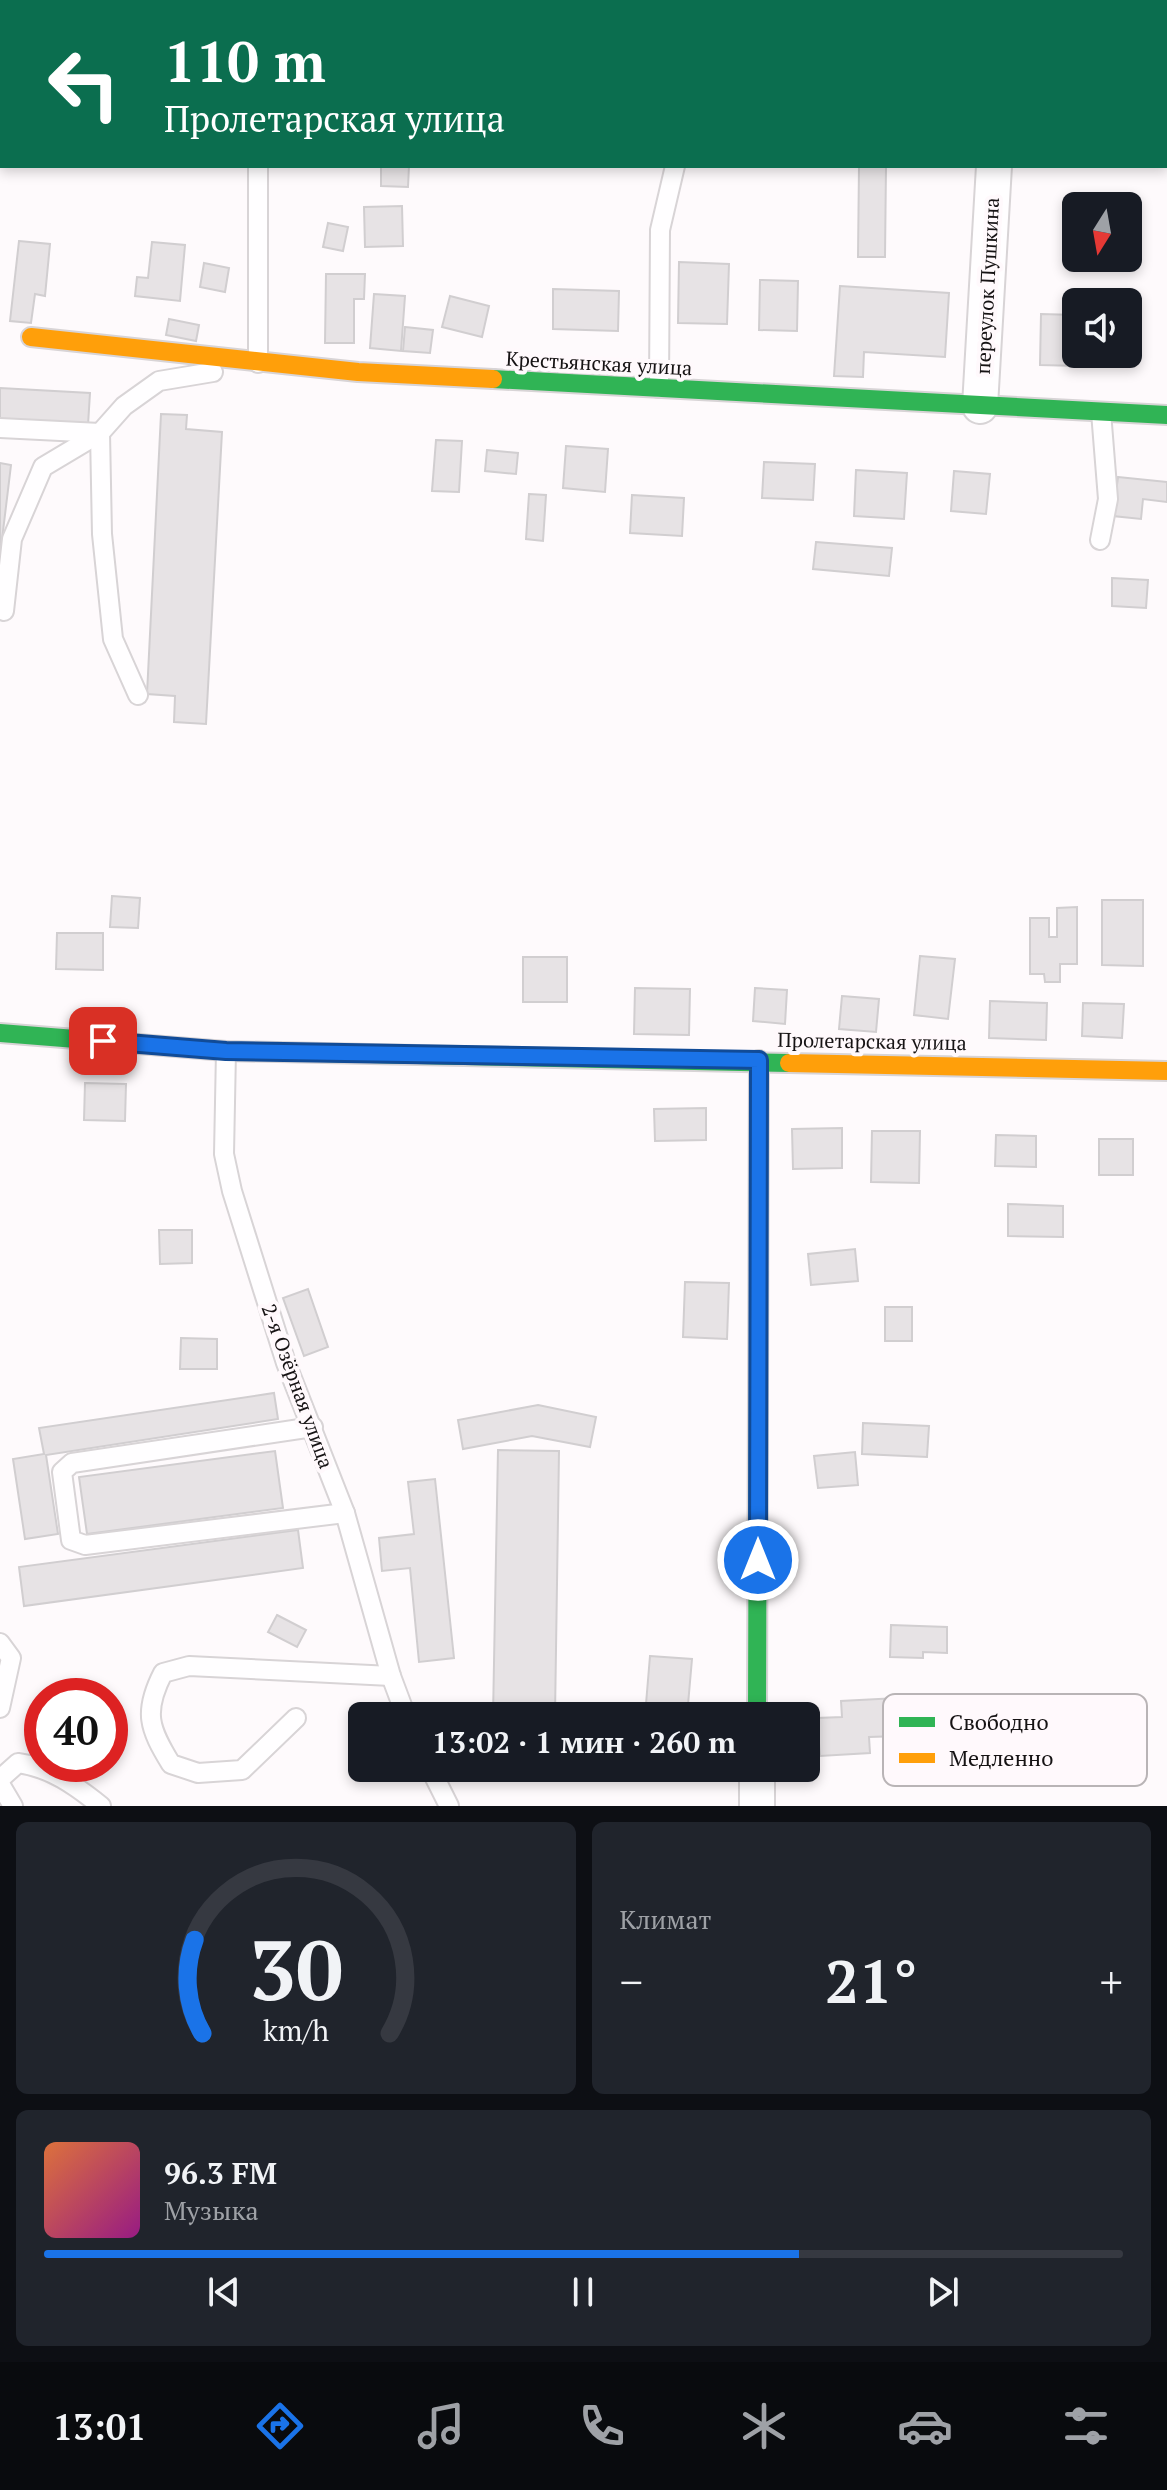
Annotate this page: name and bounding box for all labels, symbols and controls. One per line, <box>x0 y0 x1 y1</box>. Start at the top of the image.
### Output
text: 110 m <box>164 24 326 98</box>
icon: left <box>32 32 136 136</box>
text: Пролетарская улица <box>164 95 505 142</box>
north arrow <box>1062 192 1142 272</box>
map controls <box>1062 192 1142 368</box>
street label: переулок Пушкина <box>969 197 1005 375</box>
button: sound <box>1062 288 1142 368</box>
street label: Крестьянская улица <box>505 345 693 381</box>
pin <box>69 1007 137 1075</box>
icon: arrive <box>81 1019 125 1063</box>
street label: Пролетарская улица <box>777 1026 967 1056</box>
street label: 2-я Озёрная улица <box>256 1300 340 1472</box>
position arrow <box>716 1518 800 1602</box>
speed limit sign: 40 <box>24 1678 128 1782</box>
legend <box>883 1694 1147 1786</box>
text: Свободно <box>949 1707 1049 1736</box>
text: 13:02 · 1 мин · 260 m <box>432 1722 736 1762</box>
text: Медленно <box>949 1743 1054 1772</box>
text: Климат <box>620 1902 711 1936</box>
text: 30 <box>249 1914 343 2024</box>
text: 21° <box>825 1941 918 2020</box>
text: − <box>620 1952 643 2011</box>
text: + <box>1100 1952 1123 2011</box>
text: km/h <box>263 2011 329 2049</box>
text: 96.3 FM <box>164 2153 277 2193</box>
text: Музыка <box>164 2193 259 2227</box>
icon: previous <box>202 2270 246 2314</box>
icon: pause <box>561 2270 605 2314</box>
icon: next <box>921 2270 965 2314</box>
icon: directions <box>252 2398 308 2454</box>
icon: music <box>413 2398 469 2454</box>
icon: phone <box>574 2398 630 2454</box>
icon: climate <box>736 2398 792 2454</box>
icon: car <box>897 2398 953 2454</box>
icon: filters <box>1058 2398 1114 2454</box>
text: 13:01 <box>53 2403 146 2450</box>

